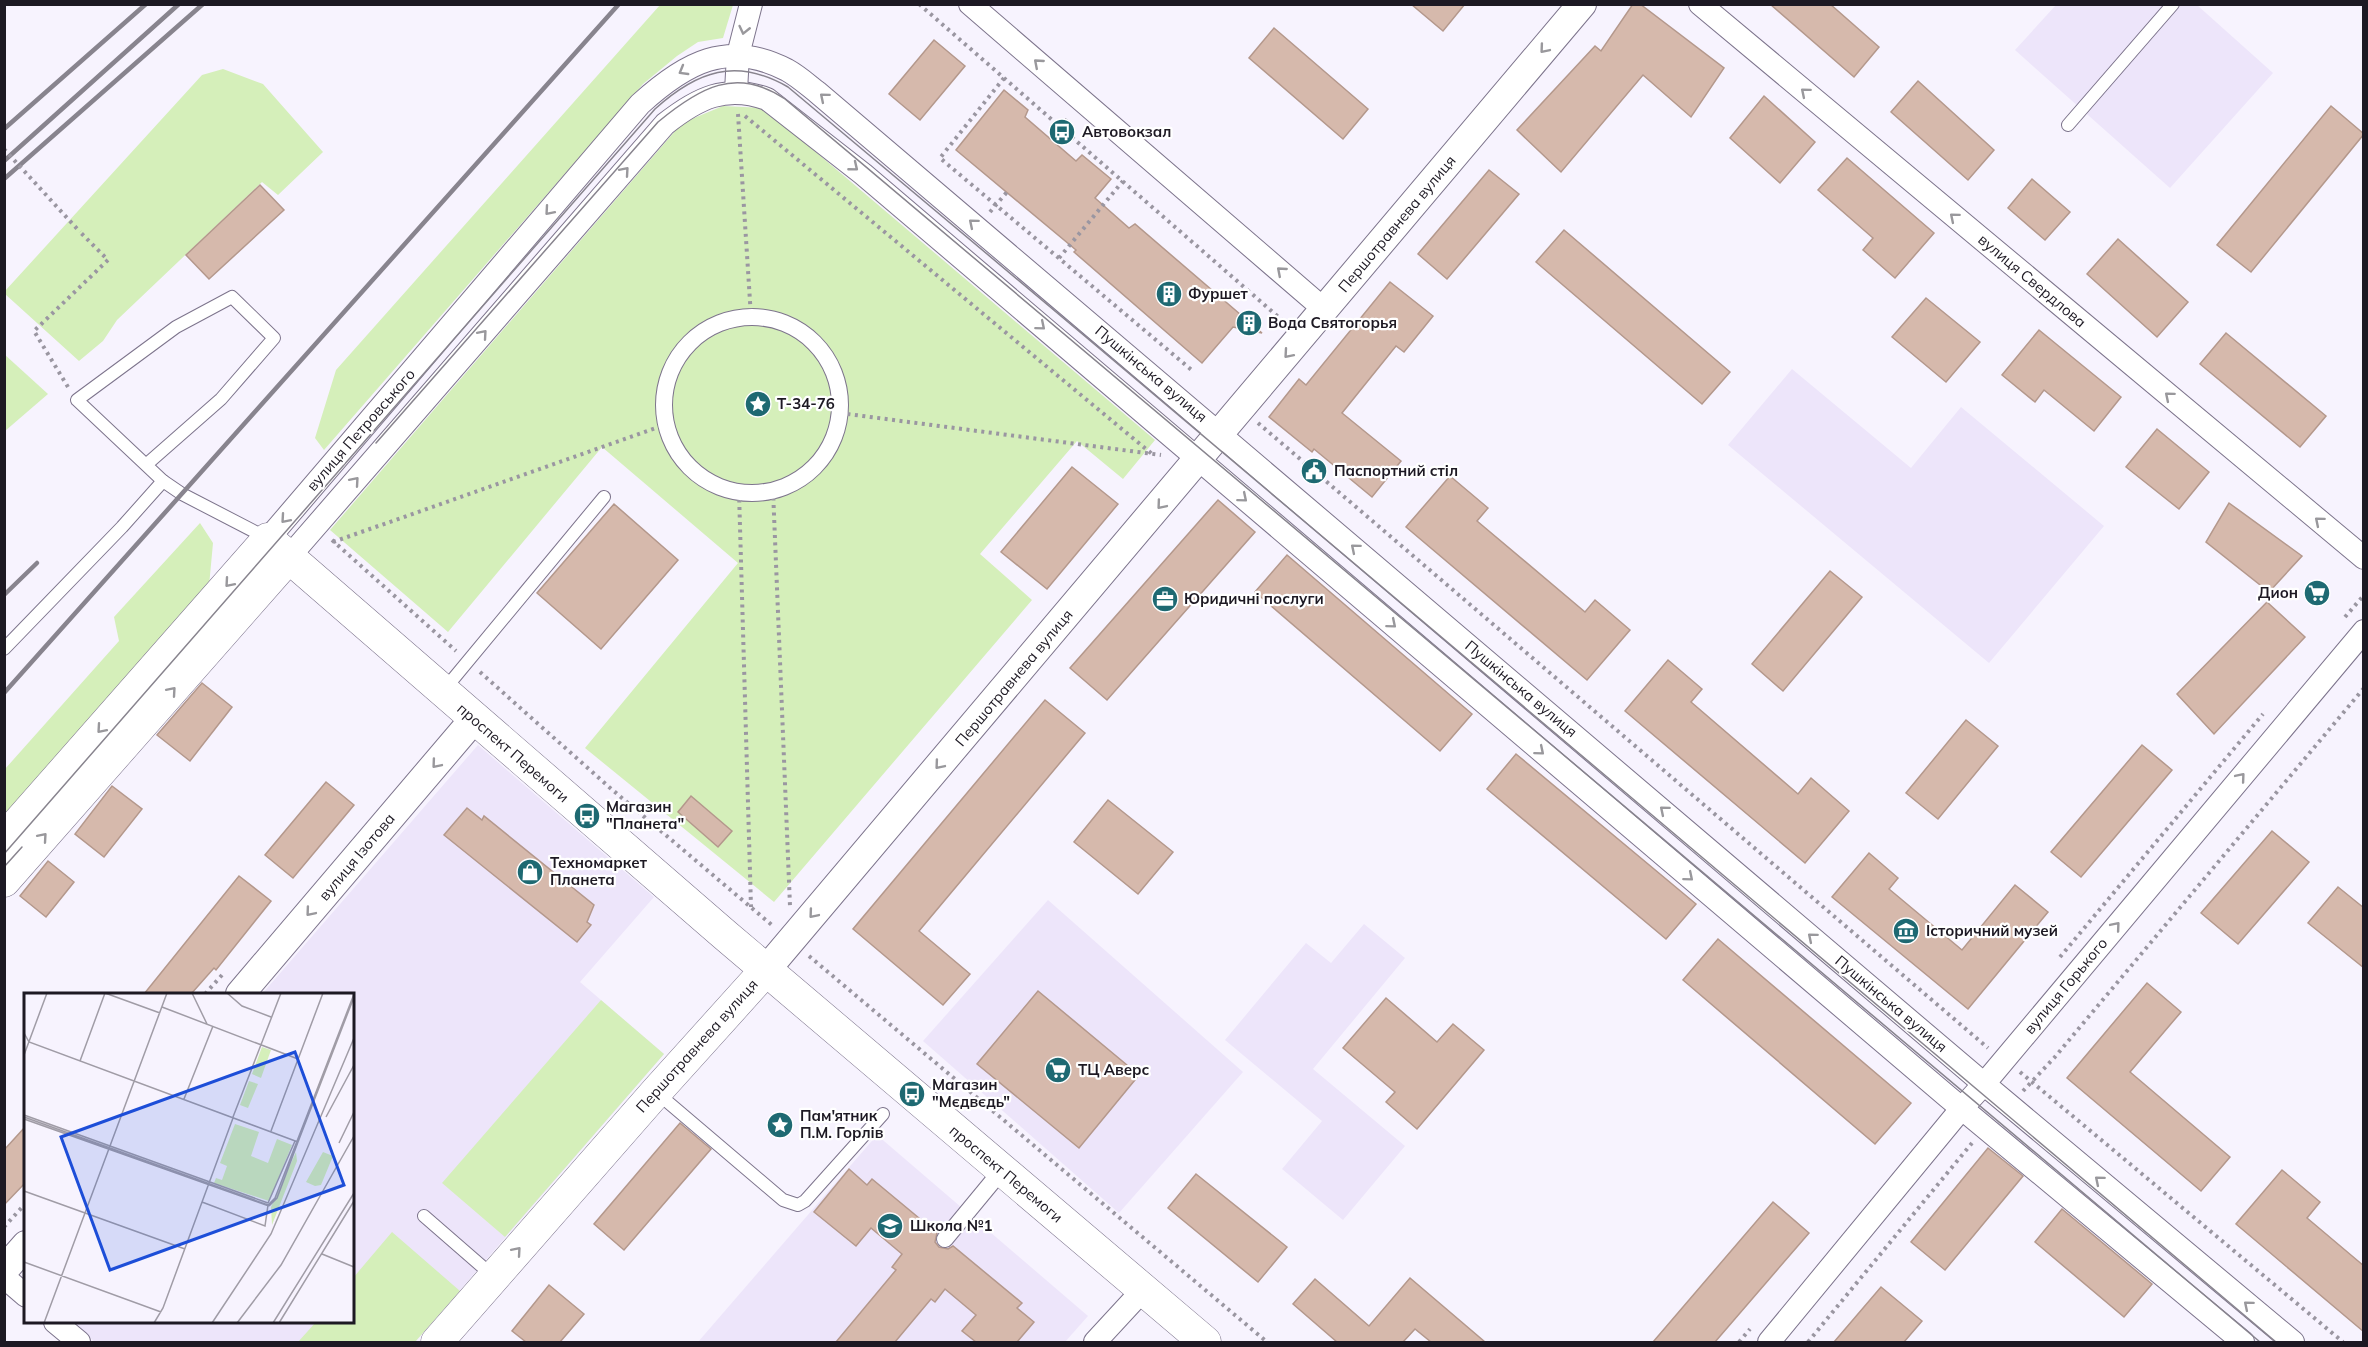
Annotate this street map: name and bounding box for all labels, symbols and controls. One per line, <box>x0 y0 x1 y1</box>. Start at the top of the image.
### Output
one-way arrow <box>738 24 751 34</box>
one-way arrow <box>1540 42 1551 53</box>
one-way arrow <box>1034 59 1045 70</box>
one-way arrow <box>679 64 689 75</box>
one-way arrow <box>1801 88 1812 99</box>
one-way arrow <box>820 94 831 105</box>
bus stop icon: Автовокзал <box>1047 117 1077 147</box>
place label: Автовокзал <box>1082 122 1171 141</box>
street label: Першотравнева вулиця <box>1334 151 1460 296</box>
one-way arrow <box>847 160 858 171</box>
one-way arrow <box>618 167 629 178</box>
one-way arrow <box>545 204 556 215</box>
one-way arrow <box>1950 213 1961 224</box>
one-way arrow <box>969 219 980 230</box>
street label: вулиця Свердлова <box>1974 230 2090 331</box>
one-way arrow <box>1277 268 1288 279</box>
building icon: Фуршет <box>1154 279 1184 309</box>
place label: Фуршет <box>1188 284 1249 303</box>
building icon: Вода Святогорья <box>1234 308 1264 338</box>
place label: Вода Святогорья <box>1268 313 1397 332</box>
one-way arrow <box>1034 319 1045 330</box>
street label: Пушкінська вулиця <box>1091 321 1211 426</box>
one-way arrow <box>476 330 487 341</box>
one-way arrow <box>1284 347 1295 358</box>
street label: вулиця Петровського <box>302 365 419 495</box>
place icon: Т-34-76 <box>743 389 773 419</box>
one-way arrow <box>2165 392 2176 403</box>
place label: Т-34-76 <box>777 394 835 413</box>
public building icon: Паспортний стіл <box>1299 456 1329 486</box>
place label: Паспортний стіл <box>1334 461 1458 480</box>
one-way arrow <box>348 478 359 488</box>
one-way arrow <box>1236 491 1247 502</box>
one-way arrow <box>1157 498 1168 509</box>
one-way arrow <box>281 512 292 523</box>
one-way arrow <box>2315 517 2326 528</box>
one-way arrow <box>1351 544 1362 555</box>
one-way arrow <box>225 576 236 587</box>
supermarket icon: Дион <box>2302 578 2332 608</box>
place label: Дион <box>2258 583 2298 602</box>
office icon: Юридичні послуги <box>1150 584 1180 614</box>
place label: Юридичні послуги <box>1184 589 1324 608</box>
street label: Першотравнева вулиця <box>951 605 1077 750</box>
one-way arrow <box>1385 617 1396 628</box>
street label: Пушкінська вулиця <box>1461 636 1581 741</box>
one-way arrow <box>165 687 176 698</box>
street label: проспект Перемоги <box>453 699 573 806</box>
one-way arrow <box>97 723 108 733</box>
one-way arrow <box>1533 743 1544 754</box>
one-way arrow <box>433 757 444 768</box>
one-way arrow <box>936 758 947 769</box>
one-way arrow <box>2234 773 2245 784</box>
place label: Магазин "Планета" <box>606 797 684 833</box>
bus stop icon: Магазин "Планета" <box>572 801 602 831</box>
one-way arrow <box>1660 807 1671 818</box>
street label: вулиця Ізотова <box>315 809 399 904</box>
one-way arrow <box>36 833 47 844</box>
place label: Техномаркет Планета <box>550 853 648 889</box>
shop icon: Техномаркет Планета <box>515 857 545 887</box>
one-way arrow <box>1682 870 1693 881</box>
one-way arrow <box>306 905 317 916</box>
one-way arrow <box>809 907 820 918</box>
museum icon: Історичний музей <box>1891 916 1921 946</box>
place label: Історичний музей <box>1926 921 2058 940</box>
one-way arrow <box>2109 922 2120 933</box>
one-way arrow <box>1808 933 1819 944</box>
street label: вулиця Горького <box>2020 934 2111 1038</box>
street label: Пушкінська вулиця <box>1831 951 1951 1056</box>
street label: Першотравнева вулиця <box>632 975 762 1116</box>
inset map <box>24 993 354 1323</box>
supermarket icon: ТЦ Аверс <box>1043 1055 1073 1085</box>
place label: ТЦ Аверс <box>1078 1060 1150 1079</box>
place label: Магазин "Мєдвєдь" <box>932 1075 1010 1111</box>
bus stop icon: Магазин "Мєдвєдь" <box>897 1079 927 1109</box>
place label: Пам'ятник П.М. Горлів <box>800 1106 884 1142</box>
place icon: Пам'ятник П.М. Горлів <box>765 1110 795 1140</box>
street label: проспект Перемоги <box>946 1121 1067 1227</box>
one-way arrow <box>2095 1176 2106 1187</box>
school or university icon: Школа №1 <box>875 1211 905 1241</box>
place label: Школа №1 <box>910 1216 992 1235</box>
one-way arrow <box>510 1247 521 1258</box>
one-way arrow <box>2244 1301 2255 1312</box>

